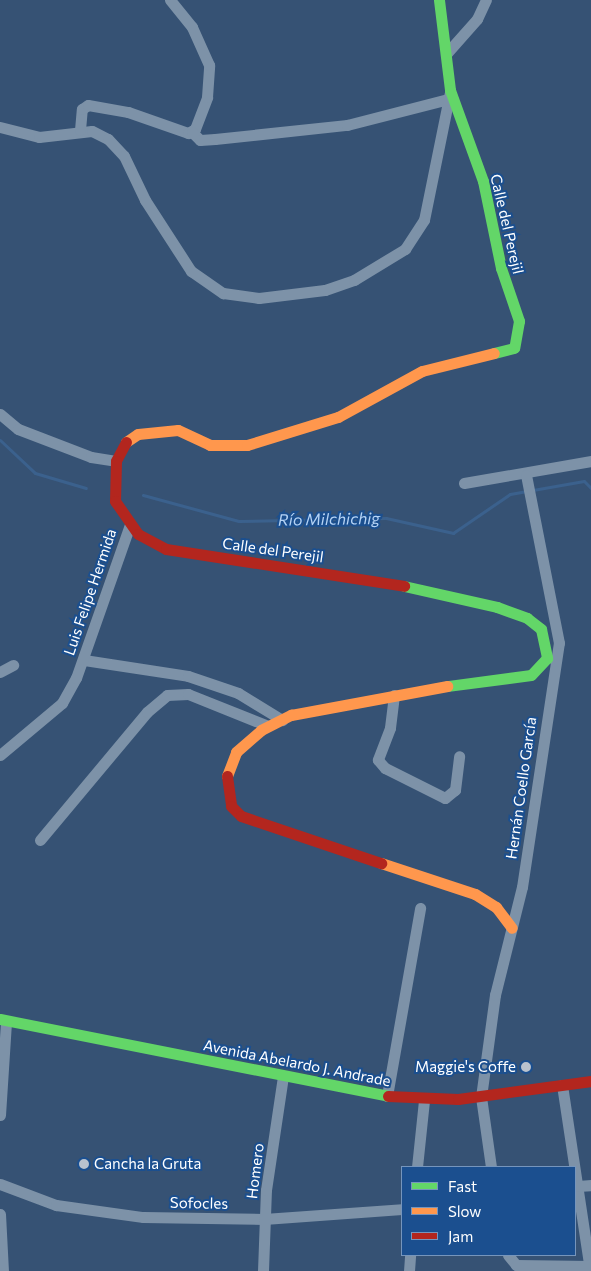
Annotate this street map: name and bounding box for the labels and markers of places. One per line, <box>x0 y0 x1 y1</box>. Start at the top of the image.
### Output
place label: Maggie's Coffe <box>415 1058 516 1076</box>
marker: Maggie's Coffe <box>520 1061 532 1073</box>
place label: Cancha la Gruta <box>94 1155 201 1173</box>
marker: Cancha la Gruta <box>78 1158 90 1170</box>

